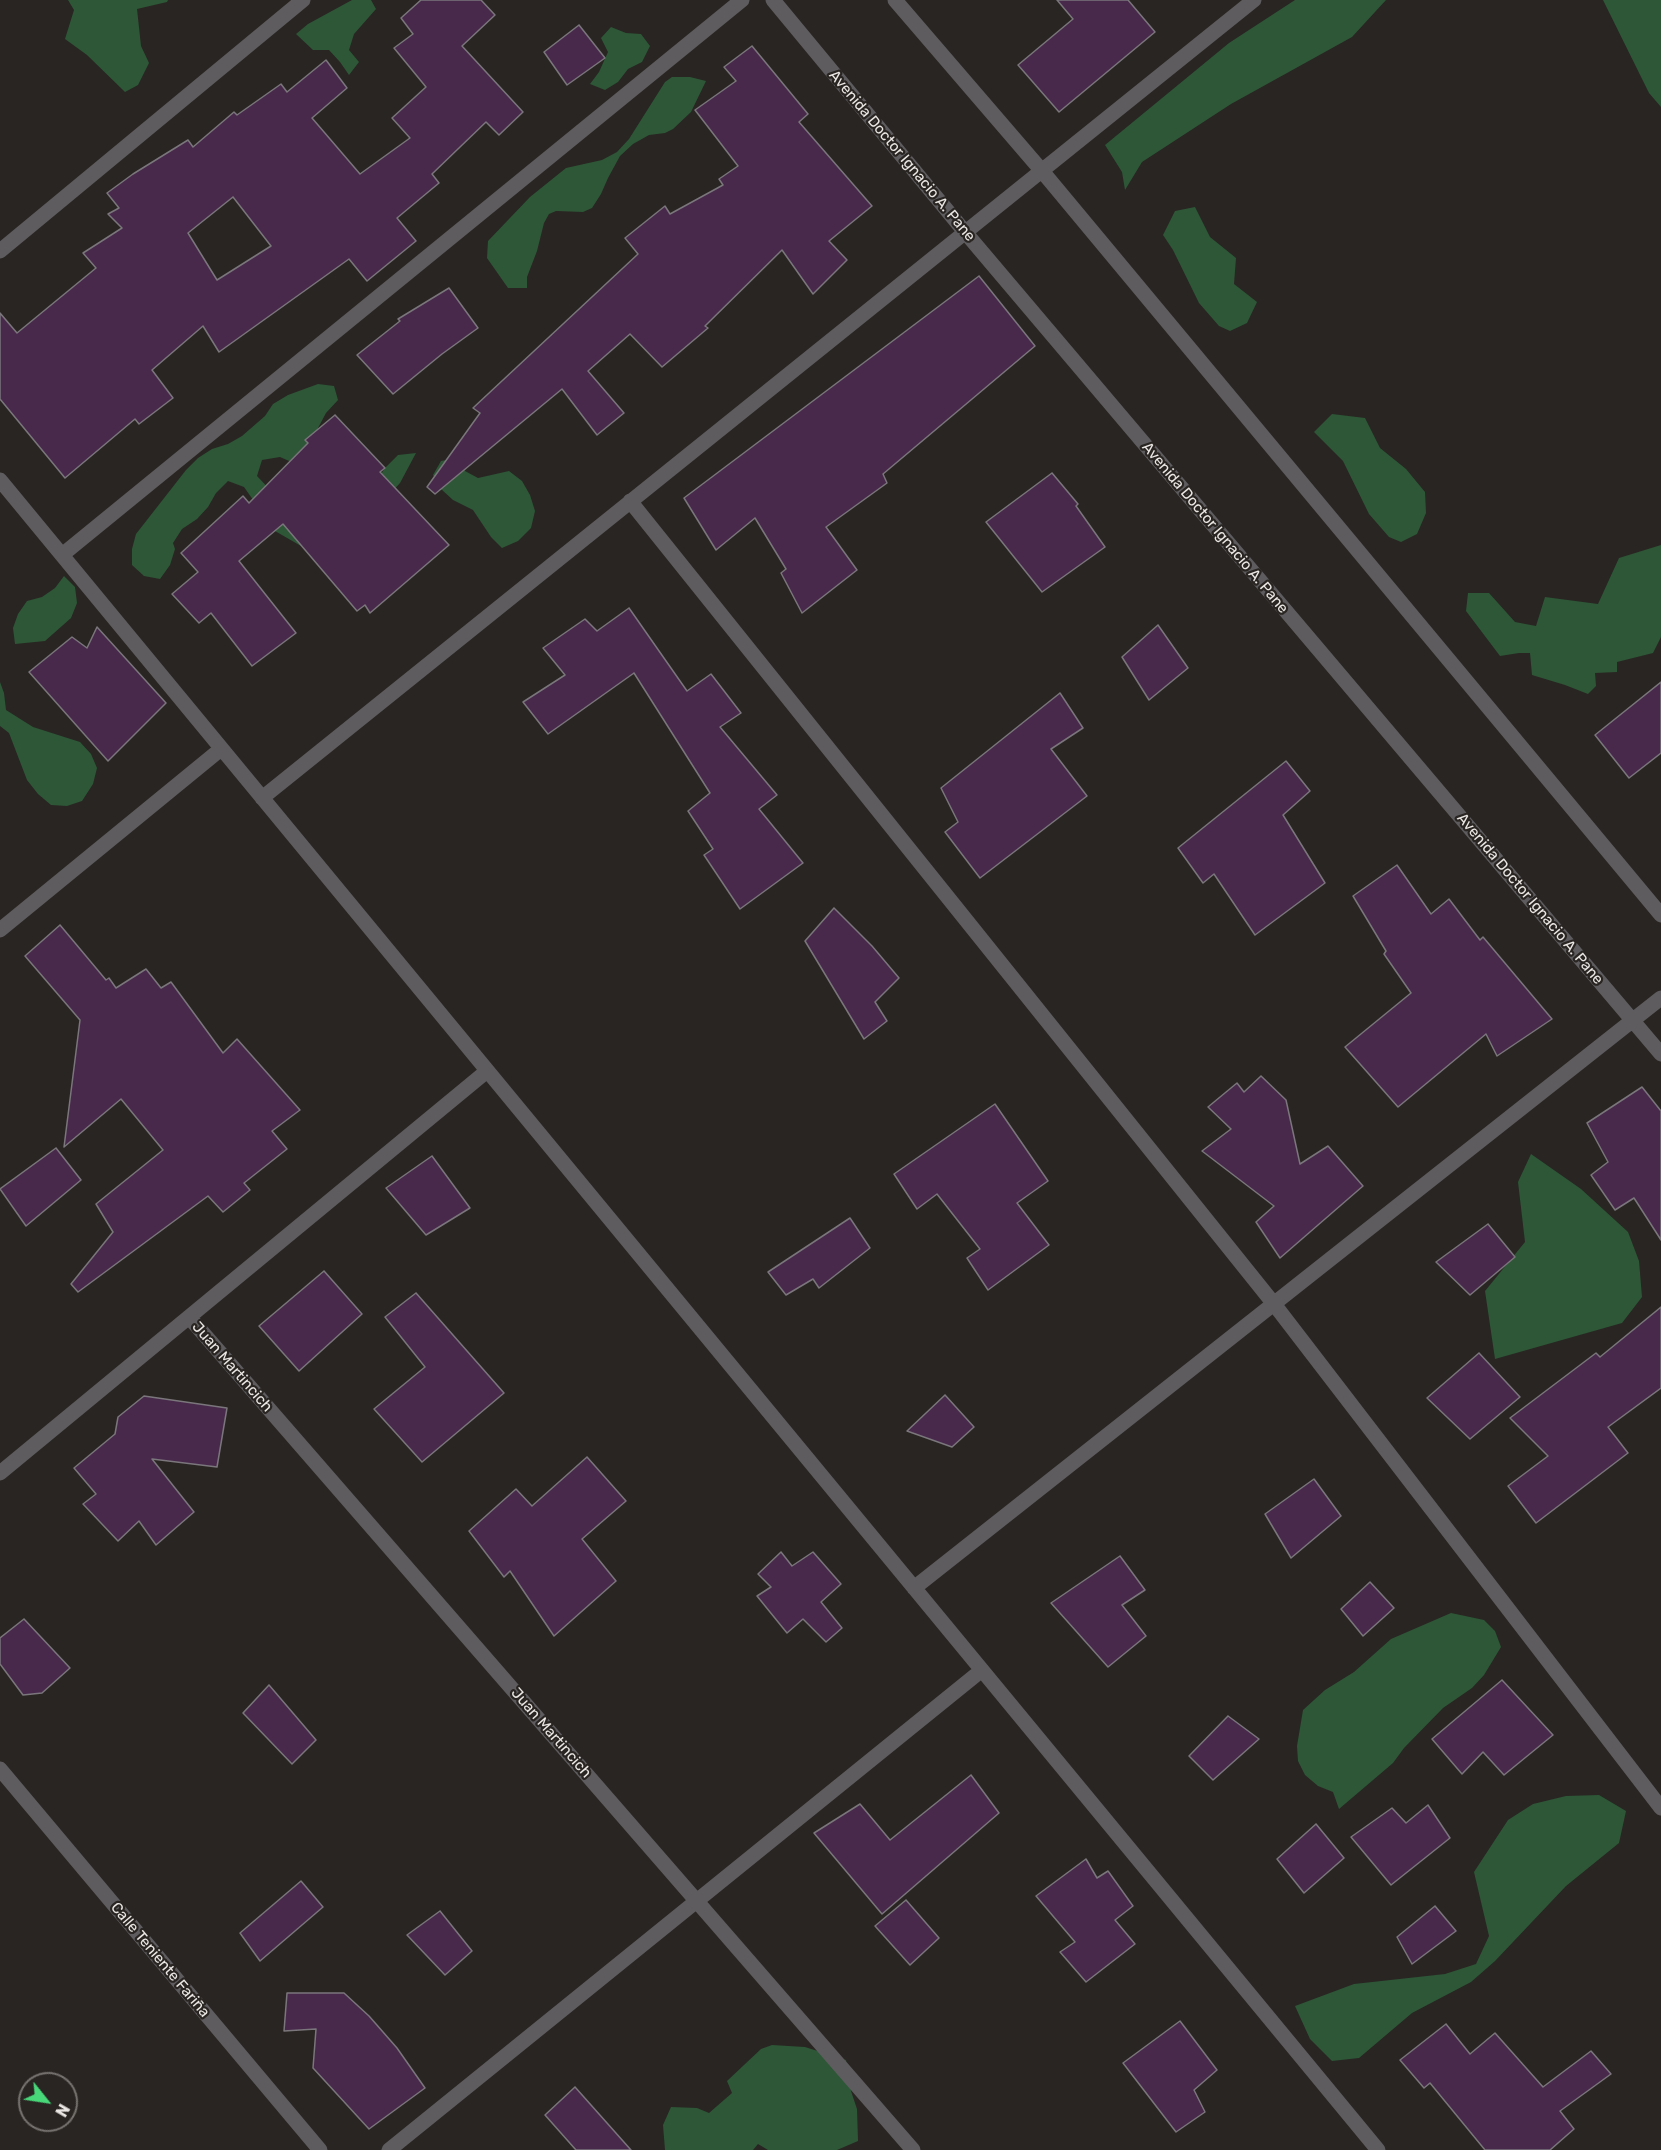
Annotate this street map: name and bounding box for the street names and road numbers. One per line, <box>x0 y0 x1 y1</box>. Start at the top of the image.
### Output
street label: Avenida Doctor Ignacio A. Pane <box>825 67 979 245</box>
street label: Avenida Doctor Ignacio A. Pane <box>1138 439 1292 617</box>
street label: Avenida Doctor Ignacio A. Pane <box>1453 810 1607 988</box>
street label: Juan Martincich <box>188 1318 276 1416</box>
street label: Juan Martincich <box>507 1684 595 1782</box>
street label: Calle Teniente Fariña <box>107 1899 213 2021</box>

